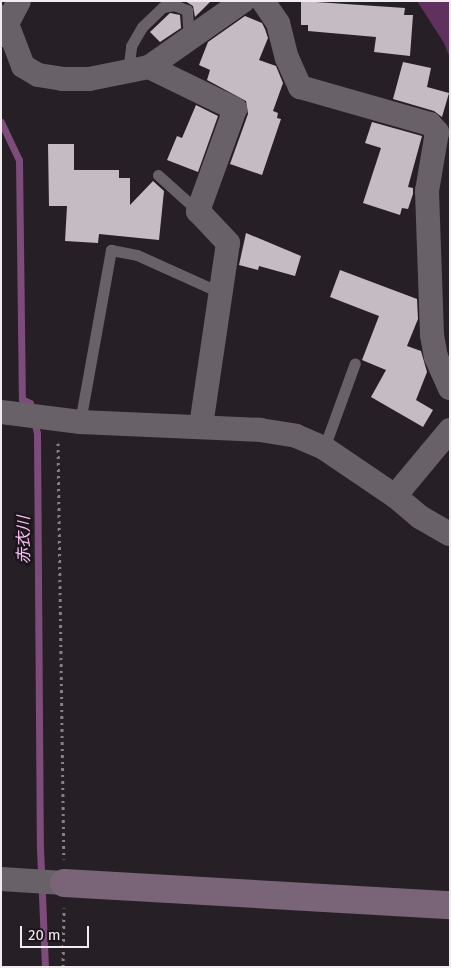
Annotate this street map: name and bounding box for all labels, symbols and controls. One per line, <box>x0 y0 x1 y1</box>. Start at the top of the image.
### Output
water label: 赤衣川 <box>14 516 34 564</box>
scale bar <box>22 916 91 948</box>
text: 20 m <box>28 926 61 944</box>

